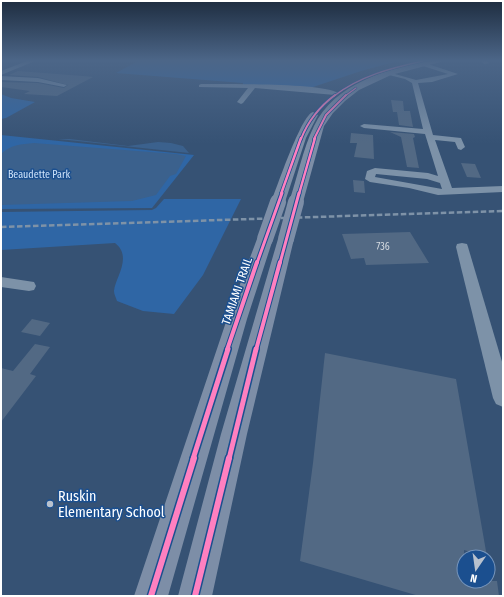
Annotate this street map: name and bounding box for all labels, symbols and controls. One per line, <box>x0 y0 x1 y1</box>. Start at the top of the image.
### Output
park label: Beaudette Park <box>8 169 70 181</box>
house number: 736 <box>376 241 390 253</box>
street label: TAMIAMI TRAIL <box>219 255 255 327</box>
place label: Ruskin Elementary School <box>58 488 165 521</box>
marker: Ruskin Elementary School <box>45 499 55 509</box>
north arrow <box>456 549 496 589</box>
text: N <box>469 571 479 585</box>

